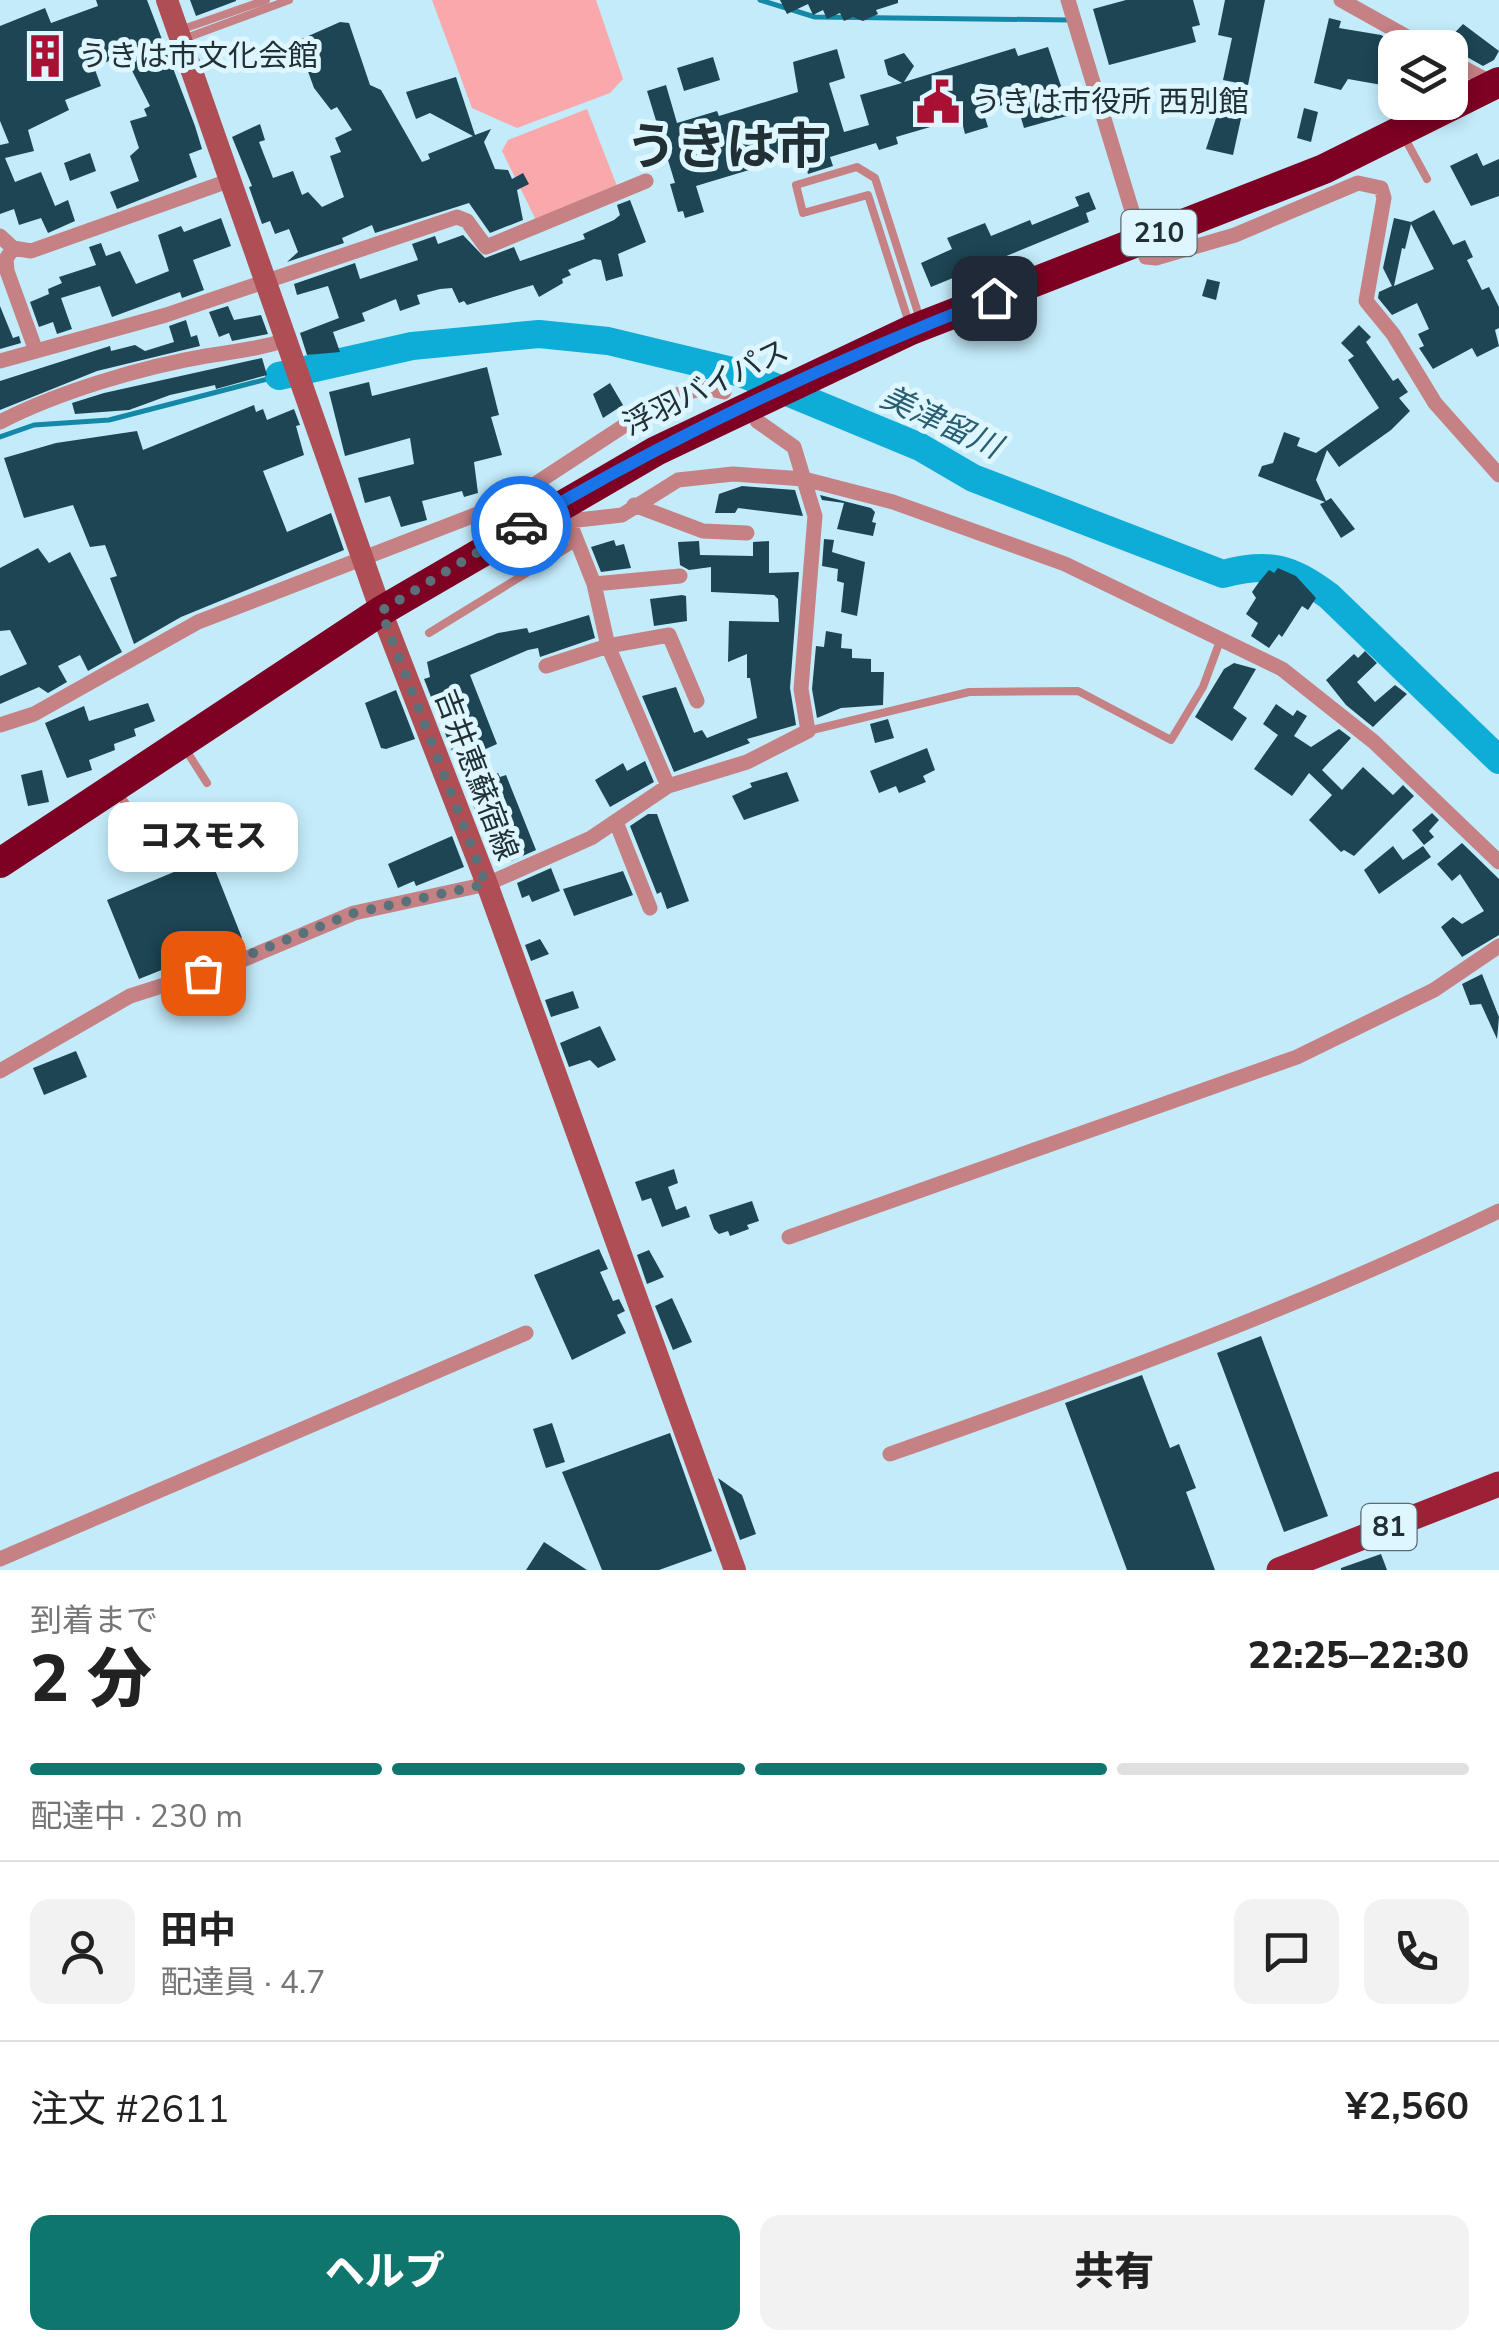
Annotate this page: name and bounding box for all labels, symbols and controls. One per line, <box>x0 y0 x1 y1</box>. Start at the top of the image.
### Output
map controls <box>1378 30 1468 120</box>
button: layers <box>1378 30 1468 120</box>
building icon: うきは市文化会館 <box>21 32 69 80</box>
place label: うきは市文化会館 <box>78 36 318 77</box>
public building icon: うきは市役所 西別館 <box>914 78 962 126</box>
place label: うきは市役所 西別館 <box>971 82 1249 123</box>
district label: うきは市 <box>626 113 826 182</box>
road number: 210 <box>1122 210 1196 256</box>
pin <box>952 256 1037 341</box>
icon: home <box>967 271 1022 326</box>
street label: 浮羽バイパス <box>616 330 796 446</box>
water label: 美津留川 <box>874 375 1011 470</box>
courier <box>471 476 571 576</box>
icon: car <box>494 499 549 554</box>
street label: 吉井恵蘇宿線 <box>425 684 527 866</box>
callout: コスモス <box>108 803 298 873</box>
text: コスモス <box>139 815 267 858</box>
pin <box>161 931 246 1016</box>
icon: bag <box>176 946 231 1001</box>
road number: 81 <box>1362 1504 1416 1550</box>
text: 到着まで <box>30 1599 158 1642</box>
text: 22:25–22:30 <box>1248 1630 1469 1681</box>
text: 2 分 <box>30 1635 152 1724</box>
text: 配達中 · 230 m <box>30 1795 243 1838</box>
button: person <box>30 1899 135 2004</box>
button: chat <box>1234 1899 1339 2004</box>
button: phone <box>1364 1899 1469 2004</box>
text: 田中 <box>160 1905 236 1956</box>
text: 配達員 · 4.7 <box>160 1961 325 2004</box>
text: ¥2,560 <box>1346 2081 1469 2132</box>
text: 注文 #2611 <box>30 2084 230 2135</box>
button: ヘルプ <box>30 2215 740 2330</box>
button: 共有 <box>760 2215 1469 2330</box>

